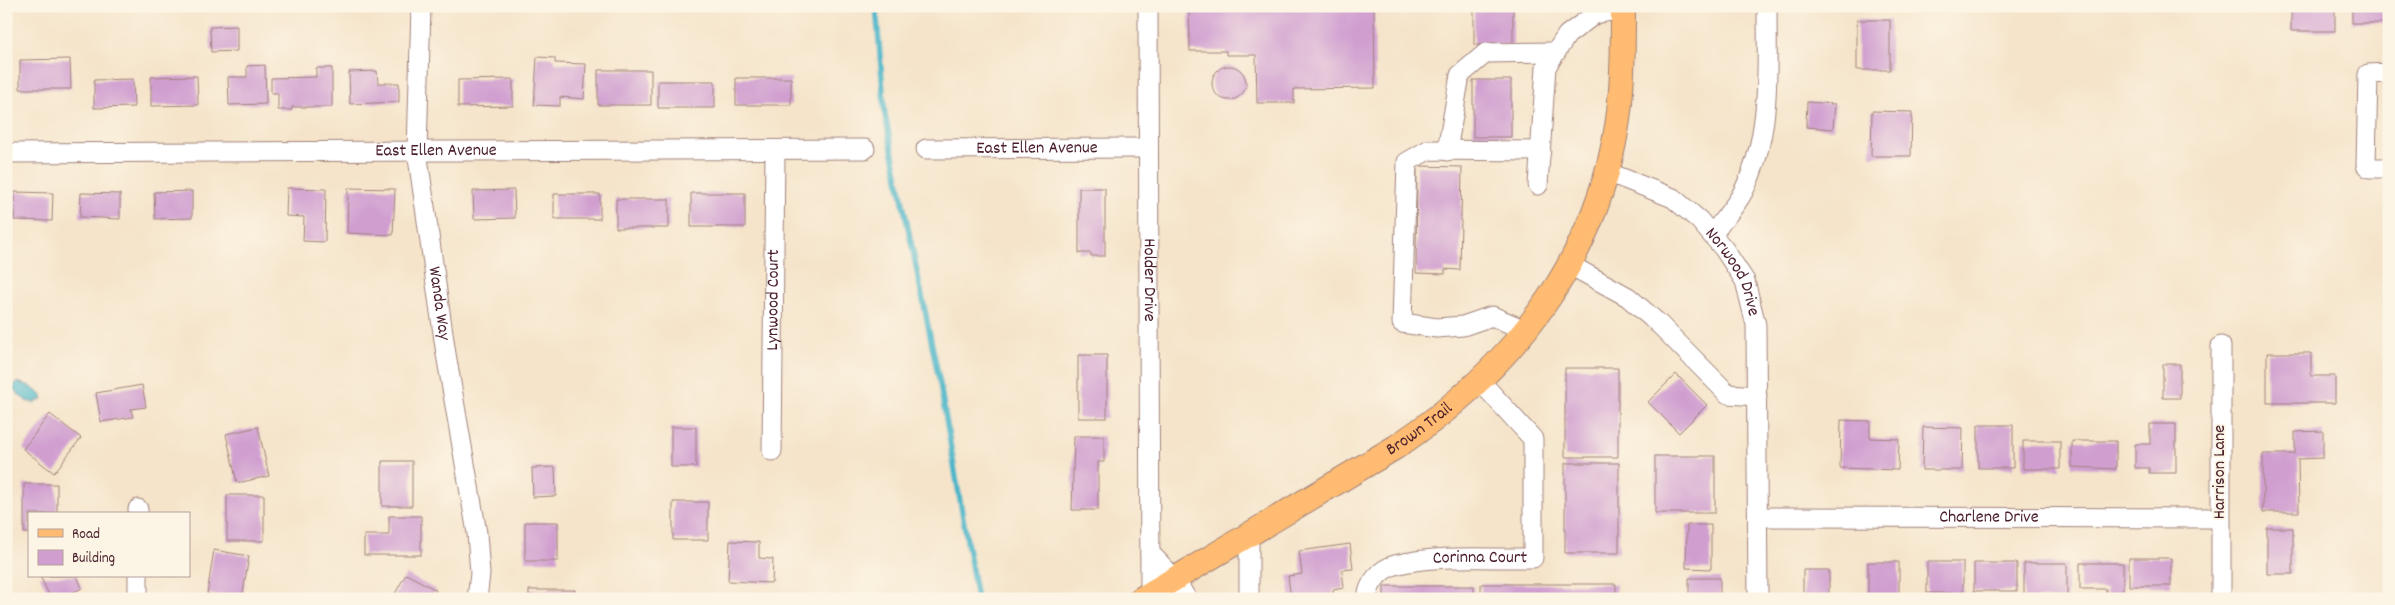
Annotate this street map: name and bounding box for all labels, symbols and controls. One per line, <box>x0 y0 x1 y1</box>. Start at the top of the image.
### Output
street label: East Ellen Avenue <box>976 136 1098 161</box>
street label: East Ellen Avenue <box>375 138 497 164</box>
street label: Norwood Drive <box>1699 222 1766 319</box>
street label: Holder Drive <box>1136 238 1162 322</box>
street label: Lynwood Court <box>761 249 787 351</box>
street label: Wanda Way <box>421 265 456 343</box>
street label: Brown Trail <box>1381 396 1459 463</box>
street label: Harrison Lane <box>2208 425 2233 519</box>
street label: Charlene Drive <box>1939 505 2039 530</box>
legend <box>28 512 190 578</box>
text: Road <box>72 524 100 546</box>
street label: Corinna Court <box>1432 545 1527 571</box>
text: Building <box>72 548 115 570</box>

